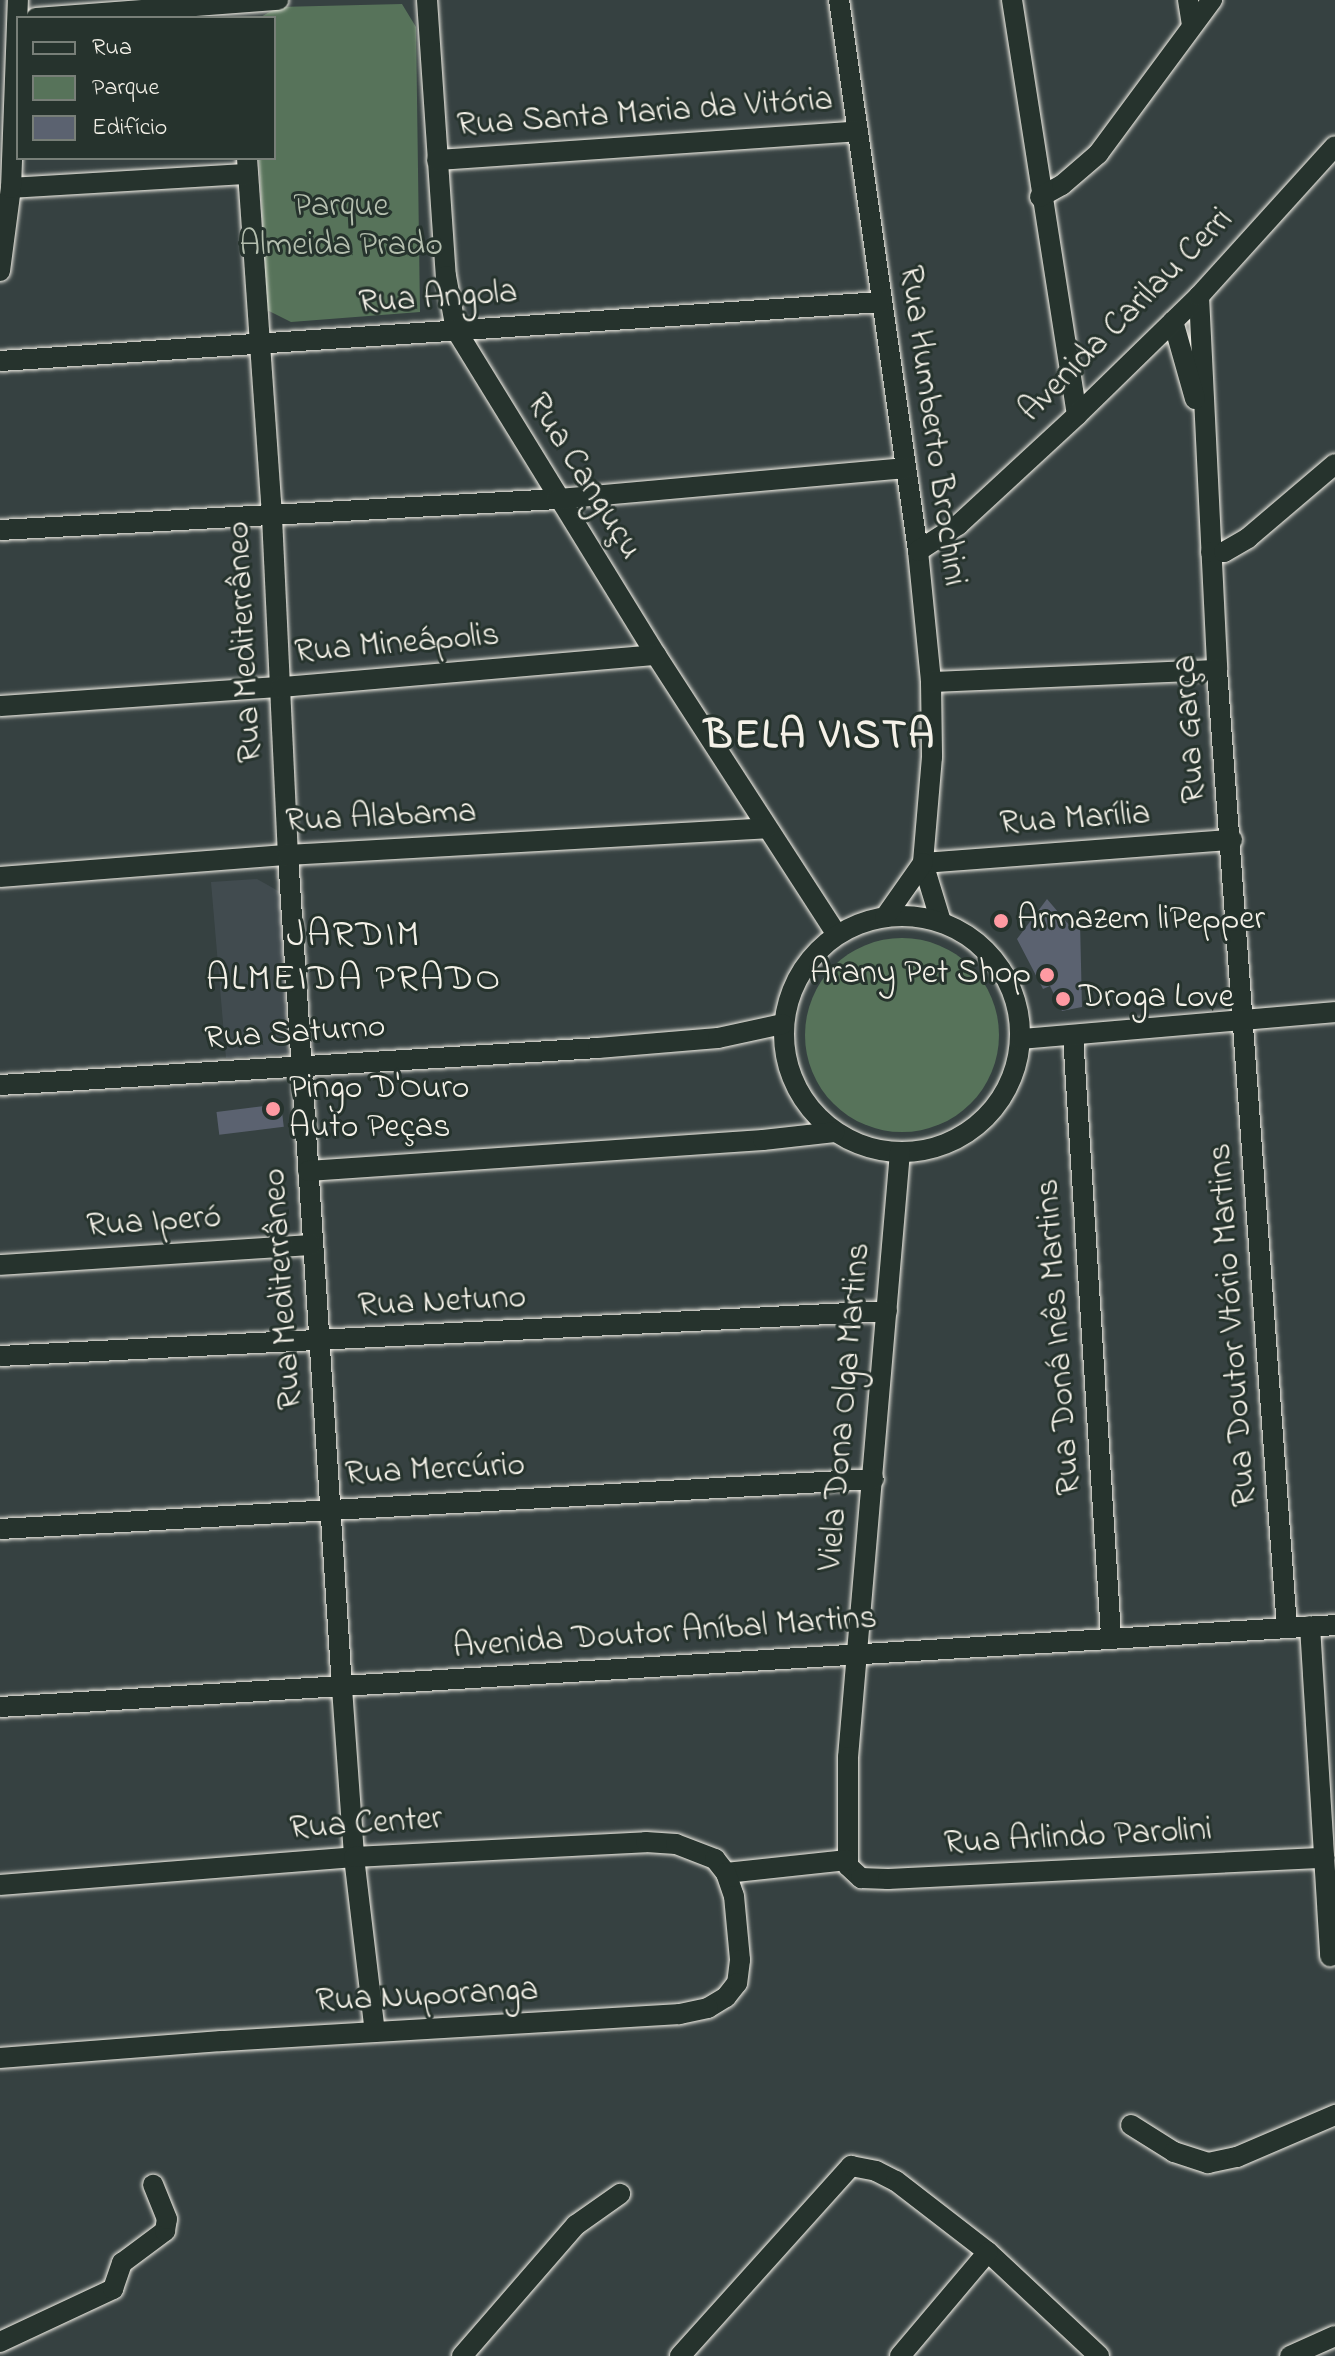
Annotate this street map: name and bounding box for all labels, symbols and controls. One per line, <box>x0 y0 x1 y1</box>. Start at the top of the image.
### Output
legend <box>16 16 276 160</box>
text: Rua <box>92 31 132 66</box>
text: Parque <box>92 71 159 106</box>
street label: Rua Santa Maria da Vitória <box>456 81 834 147</box>
text: Edifício <box>92 111 167 146</box>
park label: Parque Almeida Prado <box>239 187 443 266</box>
street label: Avenida Carilau Cerri <box>1012 201 1242 431</box>
street label: Rua Humberto Brochini <box>888 263 974 589</box>
street label: Rua Angola <box>357 273 519 325</box>
street label: Rua Canguçu <box>516 387 650 567</box>
street label: Rua Mediterrâneo <box>219 520 273 764</box>
street label: Rua Mineápolis <box>293 616 501 674</box>
street label: Rua Garça <box>1165 653 1217 805</box>
district label: BELA VISTA <box>704 712 936 762</box>
street label: Rua Alabama <box>285 793 477 843</box>
street label: Rua Marília <box>998 794 1152 846</box>
place label: Armazem liPepper <box>1017 901 1265 941</box>
marker: Armazem liPepper <box>992 912 1010 930</box>
district label: JARDIM ALMEIDA PRADO <box>206 914 502 1004</box>
place label: Arany Pet Shop <box>810 955 1031 995</box>
marker: Arany Pet Shop <box>1038 966 1056 984</box>
place label: Droga Love <box>1079 979 1234 1019</box>
marker: Droga Love <box>1054 990 1072 1008</box>
street label: Rua Saturno <box>203 1007 387 1061</box>
place label: Pingo D'Ouro Auto Peças <box>289 1069 469 1148</box>
marker: Pingo D'Ouro Auto Peças <box>264 1100 282 1118</box>
street label: Rua Doutor Vtório Martins <box>1201 1142 1267 1508</box>
street label: Rua Mediterrâneo <box>255 1167 313 1411</box>
street label: Rua Doná Inês Martins <box>1029 1177 1091 1497</box>
street label: Rua Iperó <box>85 1198 223 1248</box>
street label: Viela Dona Olga Martins <box>811 1241 881 1573</box>
street label: Rua Netuno <box>357 1278 527 1328</box>
street label: Rua Mercúrio <box>344 1446 526 1496</box>
street label: Avenida Doutor Aníbal Martins <box>452 1599 878 1669</box>
street label: Rua Center <box>288 1799 444 1851</box>
street label: Rua Arlindo Parolini <box>943 1811 1213 1865</box>
street label: Rua Nuporanga <box>315 1971 539 2023</box>

